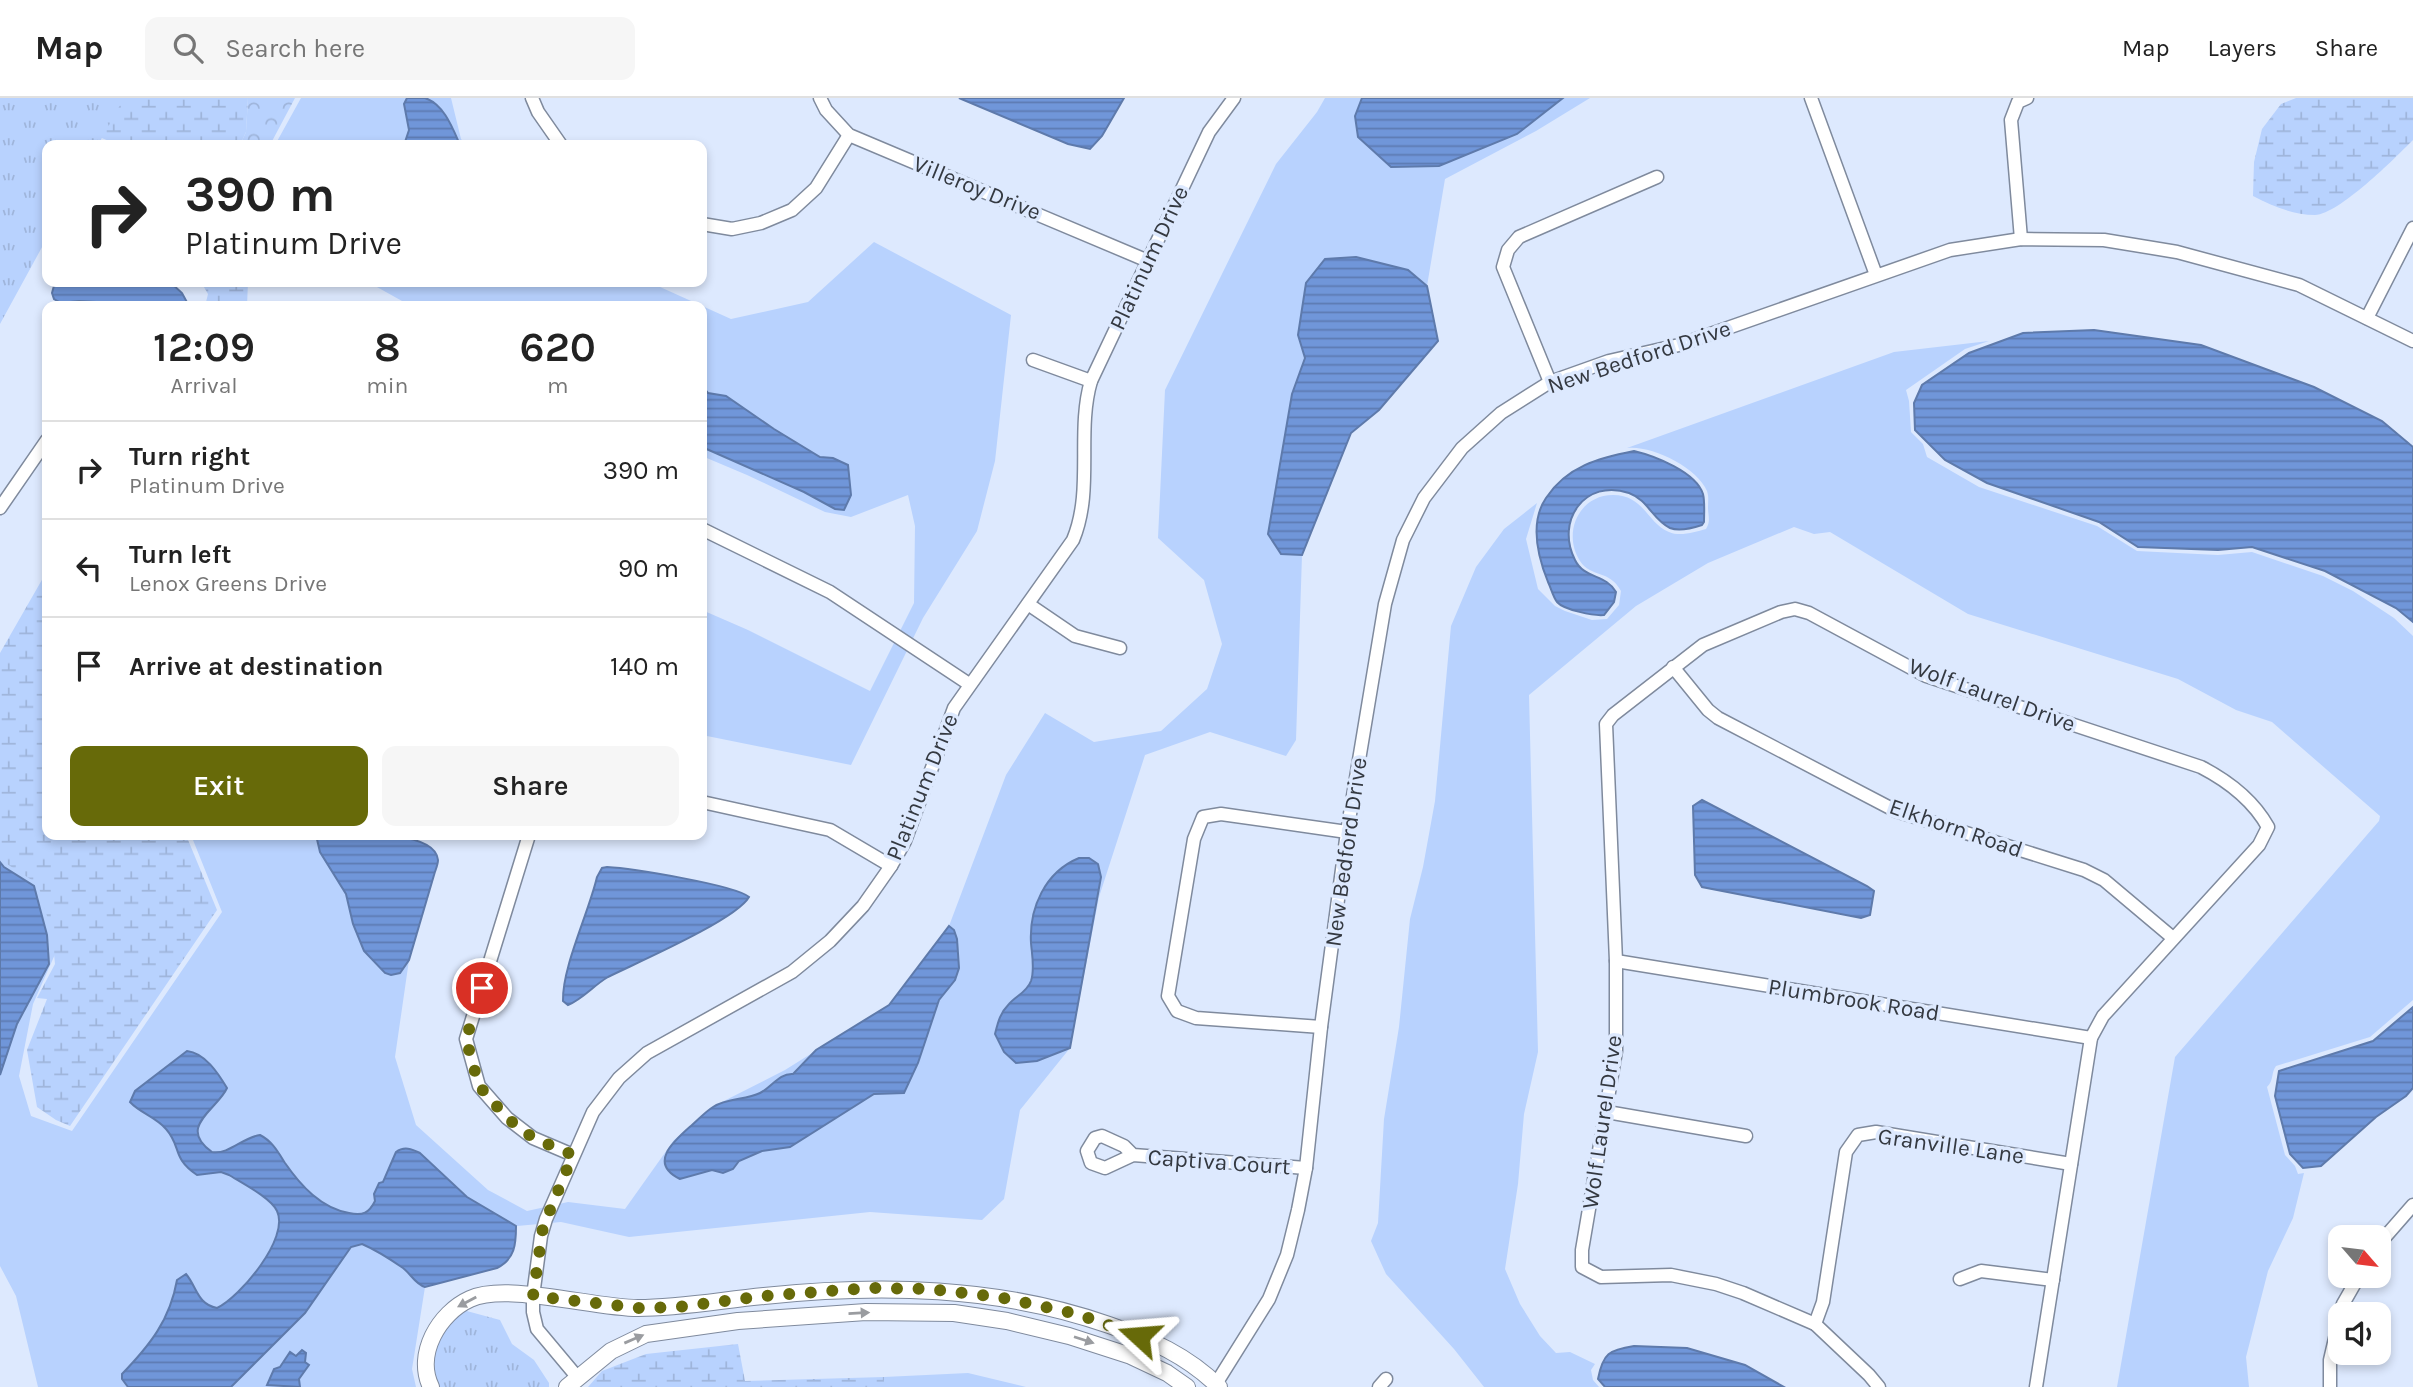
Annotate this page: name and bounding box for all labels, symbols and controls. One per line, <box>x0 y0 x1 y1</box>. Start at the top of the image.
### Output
search box <box>145 17 635 80</box>
text: Map <box>35 29 103 67</box>
icon: search <box>169 29 207 67</box>
text: Search here <box>225 33 365 64</box>
text: Map <box>2122 34 2170 62</box>
text: Layers <box>2208 34 2277 62</box>
text: Share <box>2315 34 2378 62</box>
street label: Villeroy Drive <box>909 150 1045 226</box>
text: 390 m <box>185 166 335 223</box>
icon: right <box>70 168 161 259</box>
street label: Platinum Drive <box>1104 182 1194 334</box>
text: Platinum Drive <box>185 225 402 262</box>
street label: New Bedford Drive <box>1544 315 1734 399</box>
text: 12:09 <box>153 322 255 372</box>
text: 8 <box>374 322 401 372</box>
text: 620 <box>520 322 596 372</box>
text: Arrival <box>170 372 238 399</box>
text: min <box>366 372 408 399</box>
text: m <box>547 372 569 399</box>
text: Turn right <box>129 441 250 472</box>
icon: right <box>70 451 108 489</box>
text: 390 m <box>603 455 679 486</box>
text: Platinum Drive <box>129 472 285 499</box>
text: Turn left <box>129 539 231 570</box>
icon: left <box>70 549 108 587</box>
text: 90 m <box>618 553 679 584</box>
text: Lenox Greens Drive <box>129 570 327 597</box>
icon: arrive <box>70 647 108 685</box>
text: Arrive at destination <box>129 651 383 682</box>
text: 140 m <box>610 651 679 682</box>
street label: Wolf Laurel Drive <box>1905 652 2079 738</box>
street label: Platinum Drive <box>880 710 964 864</box>
button: Exit <box>70 746 368 826</box>
button: Share <box>382 746 679 826</box>
street label: New Bedford Drive <box>1319 756 1373 948</box>
street label: Elkhorn Road <box>1886 793 2026 863</box>
pin <box>452 958 512 1018</box>
icon: arrive <box>463 969 501 1007</box>
street label: Plumbrook Road <box>1766 973 1942 1027</box>
street label: Wolf Laurel Drive <box>1576 1033 1628 1211</box>
street label: Granville Lane <box>1876 1122 2026 1170</box>
street label: Captiva Court <box>1147 1144 1292 1180</box>
north arrow <box>2328 1225 2390 1288</box>
map controls <box>2328 1225 2391 1365</box>
one-way arrow <box>456 1295 476 1307</box>
position arrow <box>1102 1299 1176 1373</box>
button: sound <box>2328 1302 2391 1365</box>
one-way arrow <box>848 1307 870 1318</box>
one-way arrow <box>624 1334 645 1345</box>
one-way arrow <box>1073 1336 1094 1346</box>

